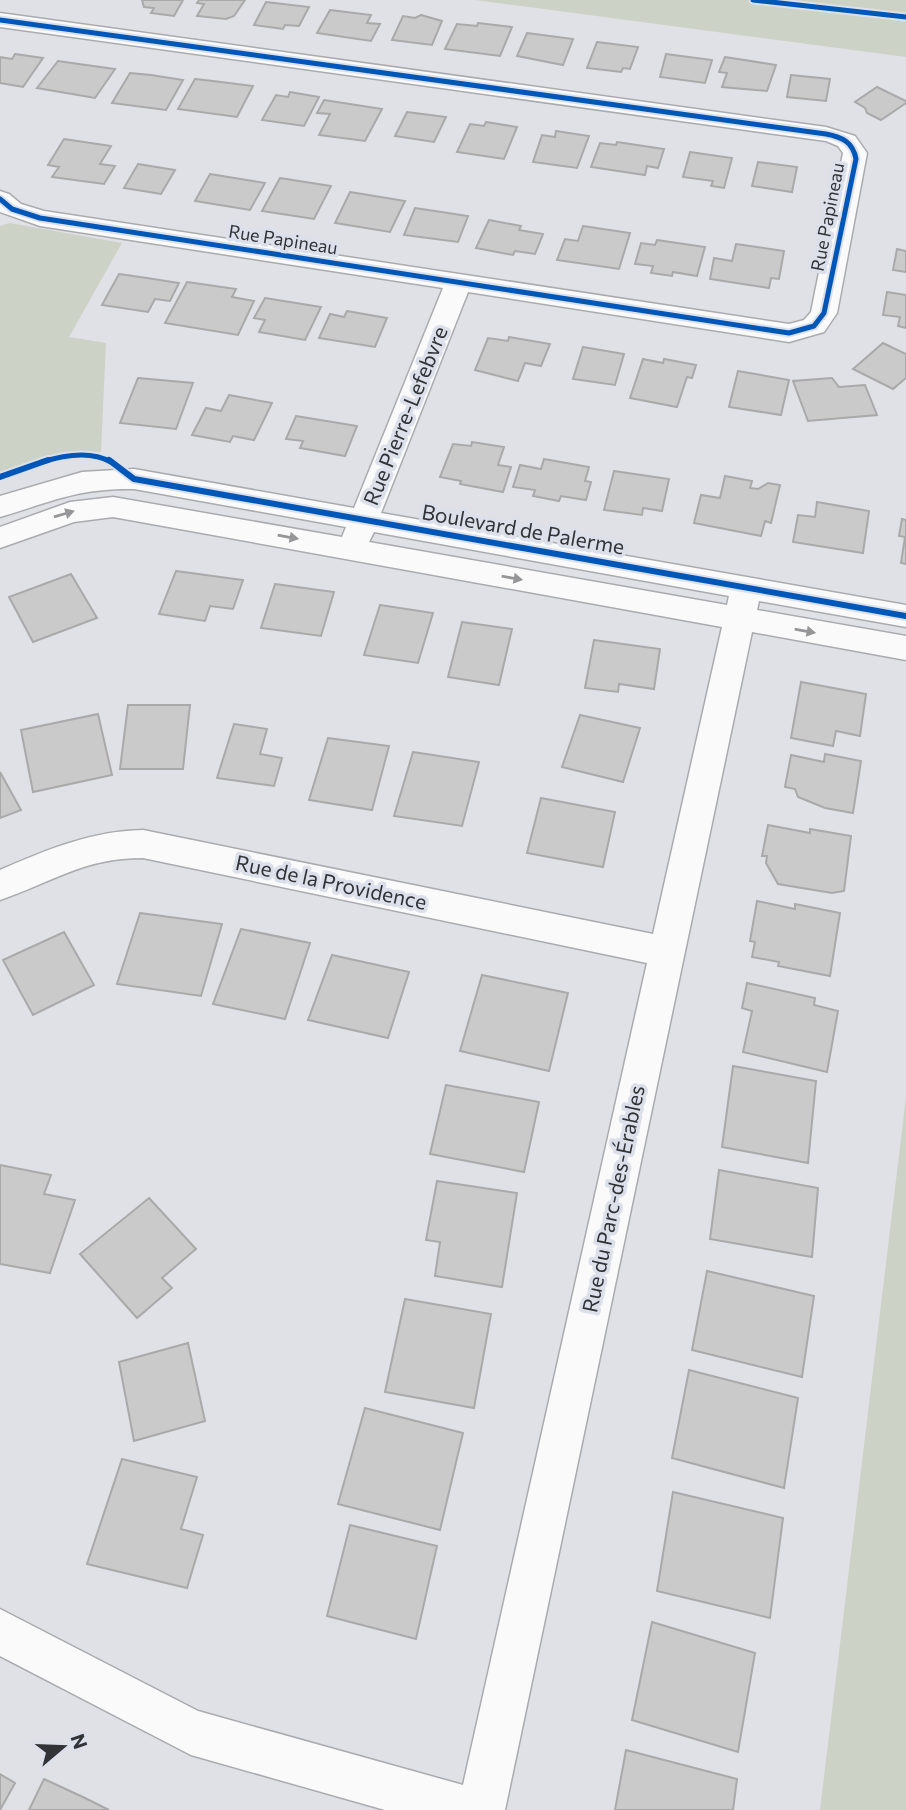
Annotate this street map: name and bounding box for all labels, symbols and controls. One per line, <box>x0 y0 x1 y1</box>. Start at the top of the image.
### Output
street label: Rue Papineau <box>806 161 848 273</box>
street label: Rue Papineau <box>227 220 339 258</box>
street label: Rue Pierre-Lefebvre <box>357 322 452 509</box>
street label: Boulevard de Palerme <box>420 498 627 559</box>
one-way arrow <box>54 509 75 519</box>
one-way arrow <box>277 532 299 543</box>
one-way arrow <box>501 572 523 583</box>
one-way arrow <box>794 626 816 637</box>
street label: Rue de la Providence <box>234 849 429 914</box>
street label: Rue du Parc-des-Érables <box>576 1083 649 1315</box>
north arrow <box>28 1712 98 1782</box>
text: N <box>66 1731 93 1752</box>

